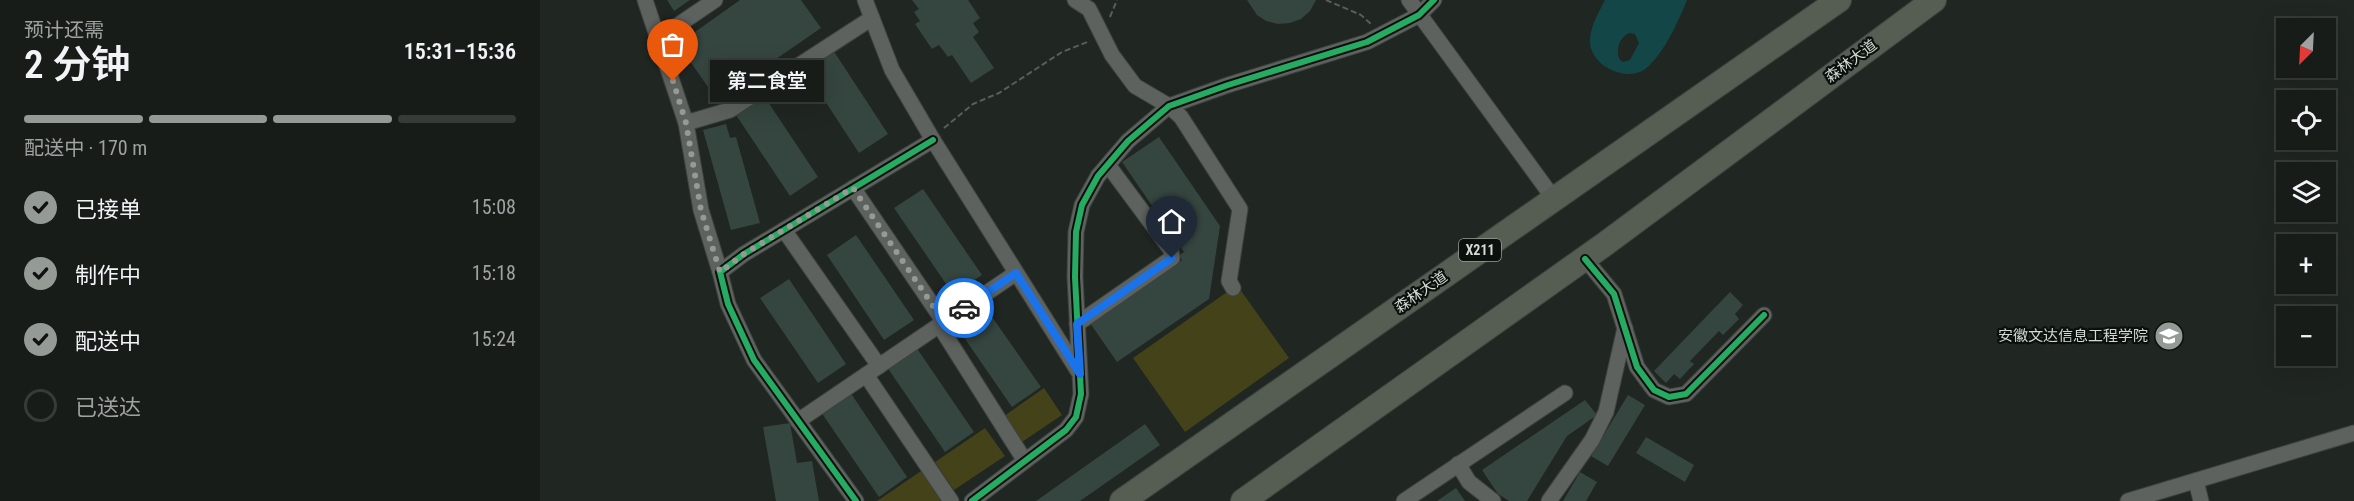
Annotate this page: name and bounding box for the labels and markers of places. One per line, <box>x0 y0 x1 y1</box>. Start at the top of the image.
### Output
pin <box>647 19 698 81</box>
callout: 第二食堂 <box>709 60 823 102</box>
pin <box>1146 196 1197 258</box>
school or university icon: 安徽文达信息工程学院 <box>2153 320 2185 352</box>
place label: 安徽文达信息工程学院 <box>1998 327 2148 345</box>

